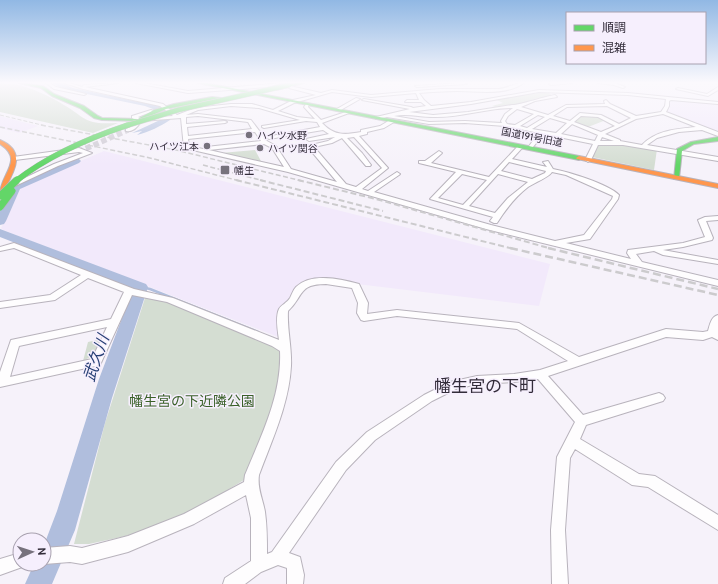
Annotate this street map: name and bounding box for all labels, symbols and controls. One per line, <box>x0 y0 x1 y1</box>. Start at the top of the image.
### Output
legend <box>566 12 706 64</box>
text: 順調 <box>602 20 626 35</box>
text: 混雑 <box>602 40 626 55</box>
street label: 国道191号旧道 <box>500 125 564 149</box>
place label: ハイツ水野 <box>257 129 307 142</box>
marker: ハイツ水野 <box>244 130 254 140</box>
place label: ハイツ江本 <box>149 140 199 153</box>
marker: ハイツ江本 <box>202 141 212 151</box>
place label: ハイツ関谷 <box>268 142 318 155</box>
marker: ハイツ関谷 <box>255 143 265 153</box>
marker: 幡生 <box>219 164 231 176</box>
place label: 幡生 <box>234 164 254 177</box>
water label: 武久川 <box>79 330 113 384</box>
district label: 幡生宮の下町 <box>434 376 536 396</box>
park label: 幡生宮の下近隣公園 <box>129 392 255 410</box>
north arrow <box>12 532 52 572</box>
text: N <box>35 547 49 556</box>

